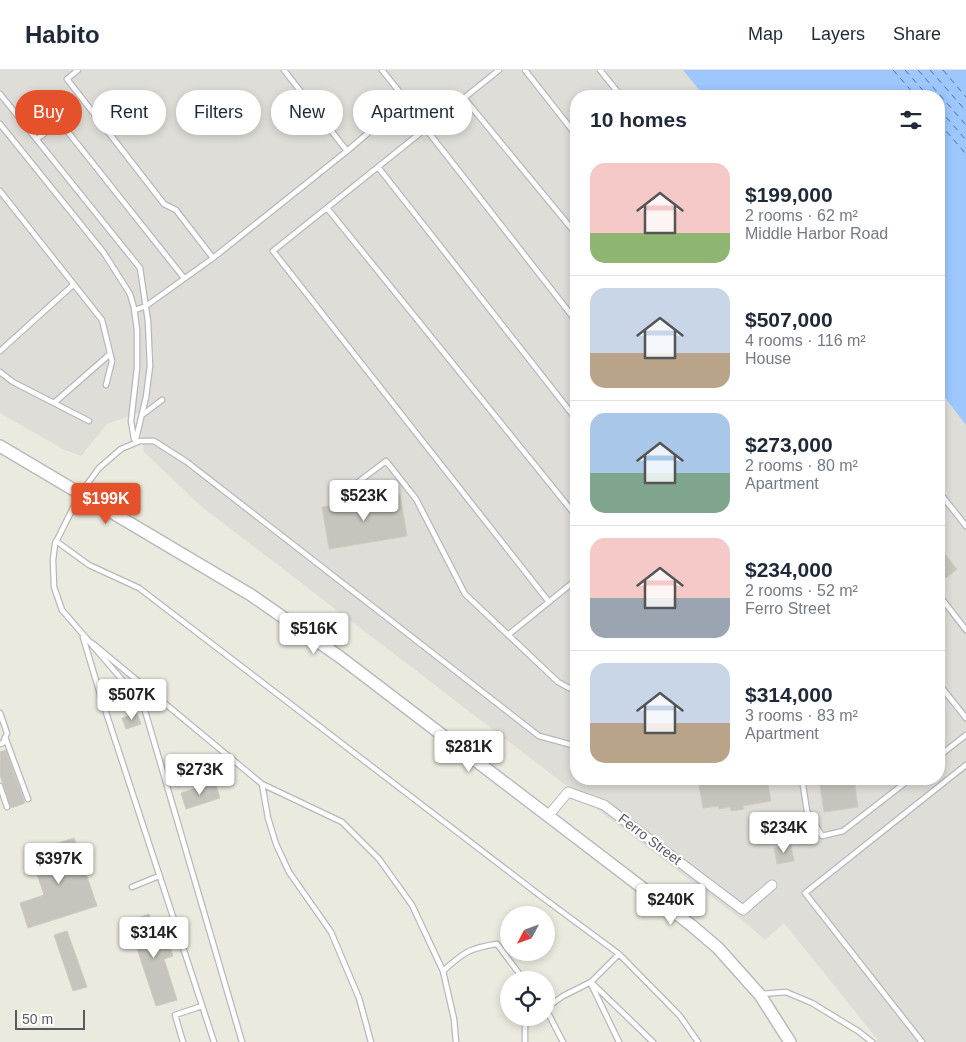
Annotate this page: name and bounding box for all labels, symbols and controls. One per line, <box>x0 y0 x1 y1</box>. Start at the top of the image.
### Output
text: Habito <box>25 21 100 48</box>
text: Map <box>748 24 783 44</box>
text: Layers <box>811 24 865 44</box>
text: Share <box>893 24 941 44</box>
chip: Buy <box>15 90 82 135</box>
chip: Rent <box>92 90 166 135</box>
chip: Filters <box>176 90 261 135</box>
chip: New <box>271 90 343 135</box>
chip: Apartment <box>353 90 472 135</box>
icon: filters <box>897 106 925 134</box>
text: 10 homes <box>590 108 687 131</box>
icon: home <box>630 183 690 243</box>
text: $199,000 <box>745 183 833 206</box>
text: 2 rooms · 62 m² <box>745 207 858 224</box>
text: Middle Harbor Road <box>745 225 888 242</box>
icon: home <box>630 308 690 368</box>
text: $507,000 <box>745 308 833 331</box>
text: 4 rooms · 116 m² <box>745 332 866 349</box>
text: House <box>745 350 791 367</box>
icon: home <box>630 433 690 493</box>
text: $273,000 <box>745 433 833 456</box>
text: 2 rooms · 80 m² <box>745 457 858 474</box>
text: Apartment <box>745 475 819 492</box>
pin: $523K <box>329 480 399 522</box>
pin: $199K <box>71 482 141 525</box>
text: $523K <box>340 487 388 504</box>
text: $199K <box>82 490 130 507</box>
icon: home <box>630 558 690 618</box>
text: $234,000 <box>745 558 833 581</box>
text: 2 rooms · 52 m² <box>745 582 858 599</box>
text: Ferro Street <box>745 600 830 617</box>
pin: $516K <box>279 612 349 655</box>
text: $516K <box>290 620 338 637</box>
pin: $507K <box>97 678 167 721</box>
icon: home <box>630 683 690 743</box>
text: $314,000 <box>745 683 833 706</box>
text: $507K <box>108 686 156 703</box>
text: 3 rooms · 83 m² <box>745 707 858 724</box>
text: Apartment <box>745 725 819 742</box>
pin: $281K <box>434 730 504 773</box>
text: $281K <box>445 738 493 755</box>
pin: $273K <box>165 754 235 796</box>
text: $273K <box>176 761 224 778</box>
street label: Ferro Street <box>615 810 685 868</box>
pin: $234K <box>749 812 819 854</box>
text: $234K <box>760 819 808 836</box>
pin: $397K <box>24 842 94 885</box>
text: $397K <box>35 850 83 867</box>
pin: $240K <box>636 884 706 926</box>
text: $240K <box>647 891 695 908</box>
north arrow <box>500 906 555 961</box>
map controls <box>500 906 555 1026</box>
pin: $314K <box>119 916 189 959</box>
text: $314K <box>130 924 178 941</box>
button: locate <box>500 971 555 1026</box>
scale bar <box>15 1007 85 1030</box>
text: 50 m <box>22 1011 53 1027</box>

